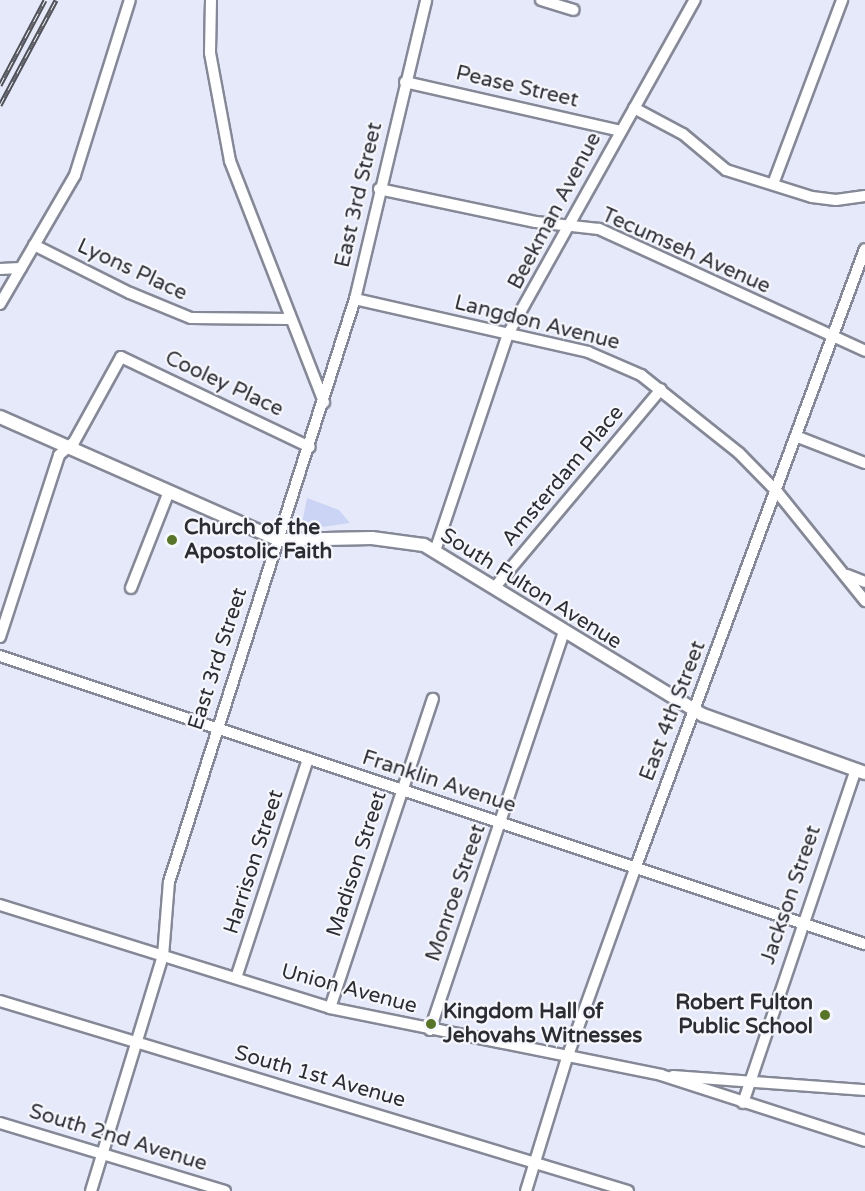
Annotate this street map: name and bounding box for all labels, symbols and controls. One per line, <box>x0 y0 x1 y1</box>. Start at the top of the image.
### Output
street label: Pease Street <box>453 61 581 113</box>
street label: East 3rd Street <box>330 120 388 270</box>
street label: Beekman Avenue <box>503 128 607 294</box>
street label: Tecumseh Avenue <box>598 202 774 300</box>
street label: Lyons Place <box>73 234 191 306</box>
street label: Langdon Avenue <box>452 290 622 356</box>
street label: Cooley Place <box>161 346 287 422</box>
street label: Amsterdam Place <box>497 400 629 552</box>
place label: Church of the Apostolic Faith <box>184 515 332 565</box>
street label: South Fulton Avenue <box>436 523 626 655</box>
marker: Church of the Apostolic Faith <box>165 533 179 547</box>
street label: East 3rd Street <box>183 585 253 733</box>
street label: East 4th Street <box>635 637 711 785</box>
street label: Franklin Avenue <box>359 745 519 819</box>
street label: Harrison Street <box>219 787 289 937</box>
street label: Madison Street <box>322 788 392 940</box>
street label: Monroe Street <box>421 821 491 965</box>
street label: Jackson Street <box>755 822 827 968</box>
street label: Union Avenue <box>278 959 420 1019</box>
place label: Robert Fulton Public School <box>675 990 813 1040</box>
place label: Kingdom Hall of Jehovahs Witnesses <box>443 999 642 1049</box>
marker: Robert Fulton Public School <box>818 1008 832 1022</box>
marker: Kingdom Hall of Jehovahs Witnesses <box>424 1017 438 1031</box>
street label: South 1st Avenue <box>232 1041 408 1113</box>
street label: South 2nd Avenue <box>26 1099 210 1177</box>

